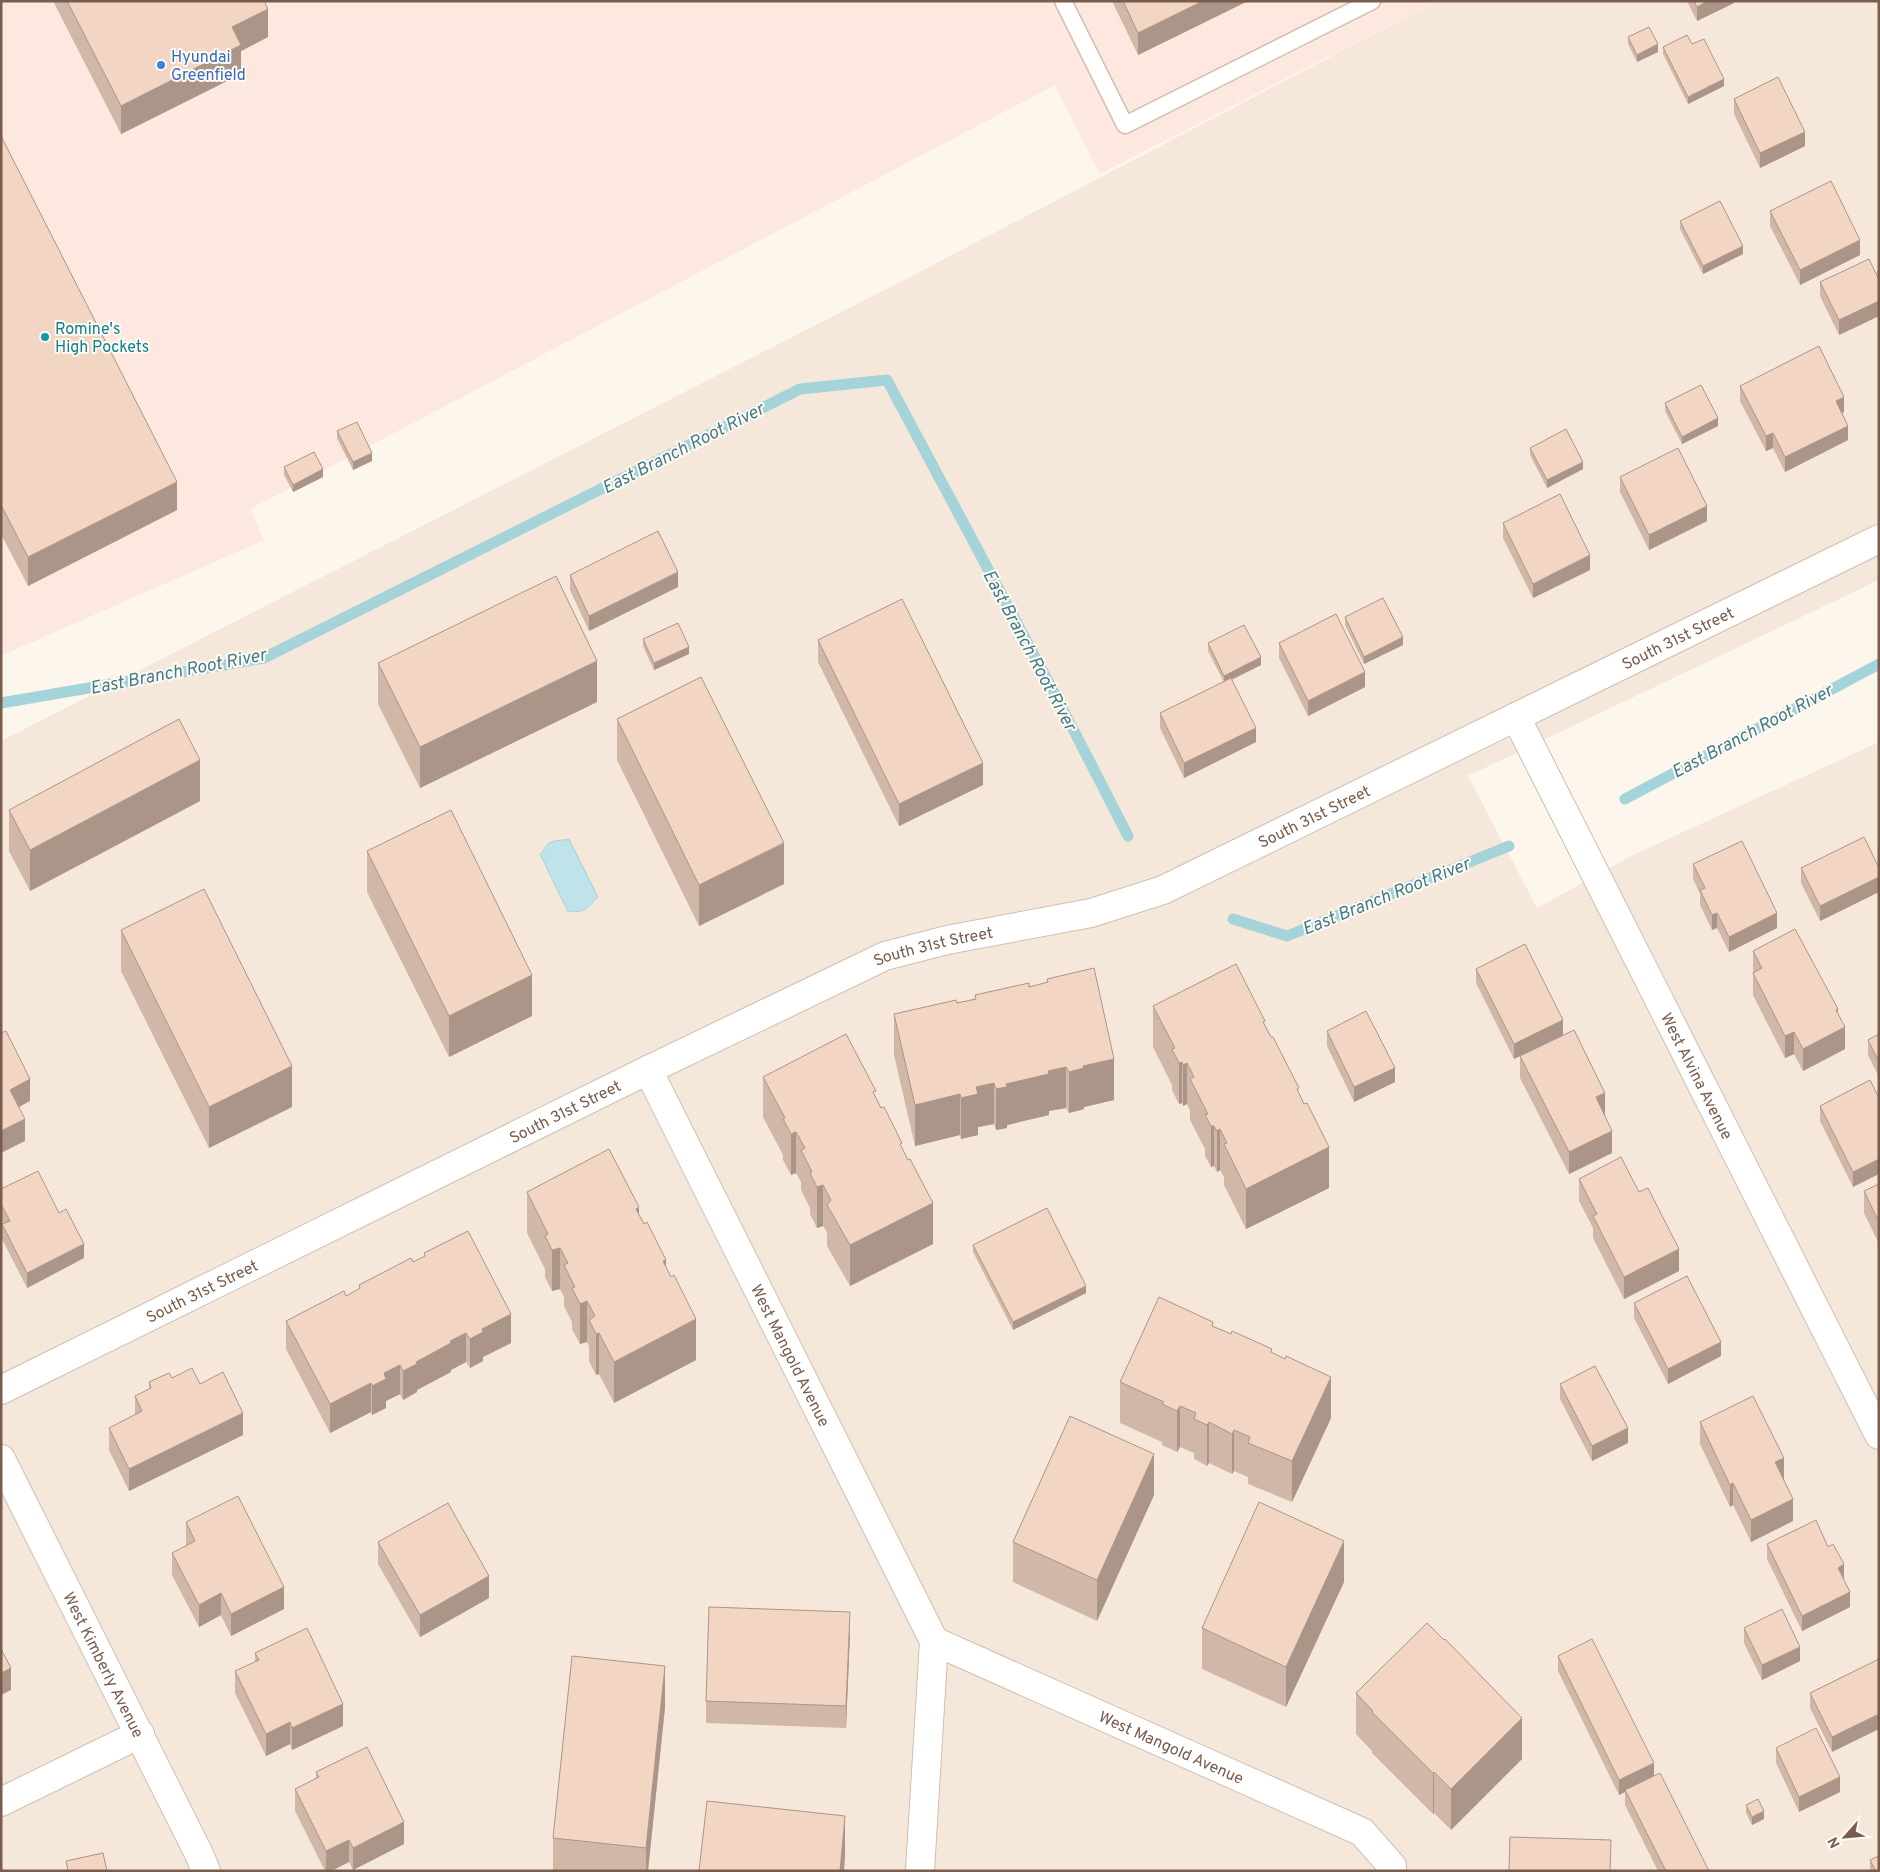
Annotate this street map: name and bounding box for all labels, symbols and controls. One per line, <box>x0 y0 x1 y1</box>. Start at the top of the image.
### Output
place label: Hyundai Greenfield <box>171 48 246 86</box>
marker: Hyundai Greenfield <box>155 59 167 71</box>
place label: Romine's High Pockets <box>55 320 149 358</box>
marker: Romine's High Pockets <box>39 331 51 343</box>
water label: East Branch Root River <box>599 398 770 500</box>
water label: East Branch Root River <box>977 566 1082 737</box>
street label: South 31st Street <box>1619 604 1738 675</box>
water label: East Branch Root River <box>88 644 270 701</box>
water label: East Branch Root River <box>1668 679 1839 784</box>
street label: South 31st Street <box>1255 782 1374 854</box>
water label: East Branch Root River <box>1299 852 1476 942</box>
street label: South 31st Street <box>871 924 995 972</box>
street label: West Alvina Avenue <box>1655 1010 1736 1143</box>
street label: South 31st Street <box>506 1077 625 1149</box>
street label: South 31st Street <box>143 1256 262 1329</box>
street label: West Mangold Avenue <box>745 1282 833 1431</box>
street label: West Kimberly Avenue <box>57 1589 147 1742</box>
street label: West Mangold Avenue <box>1095 1708 1246 1790</box>
north arrow <box>1820 1812 1870 1862</box>
text: N <box>1825 1834 1845 1851</box>

